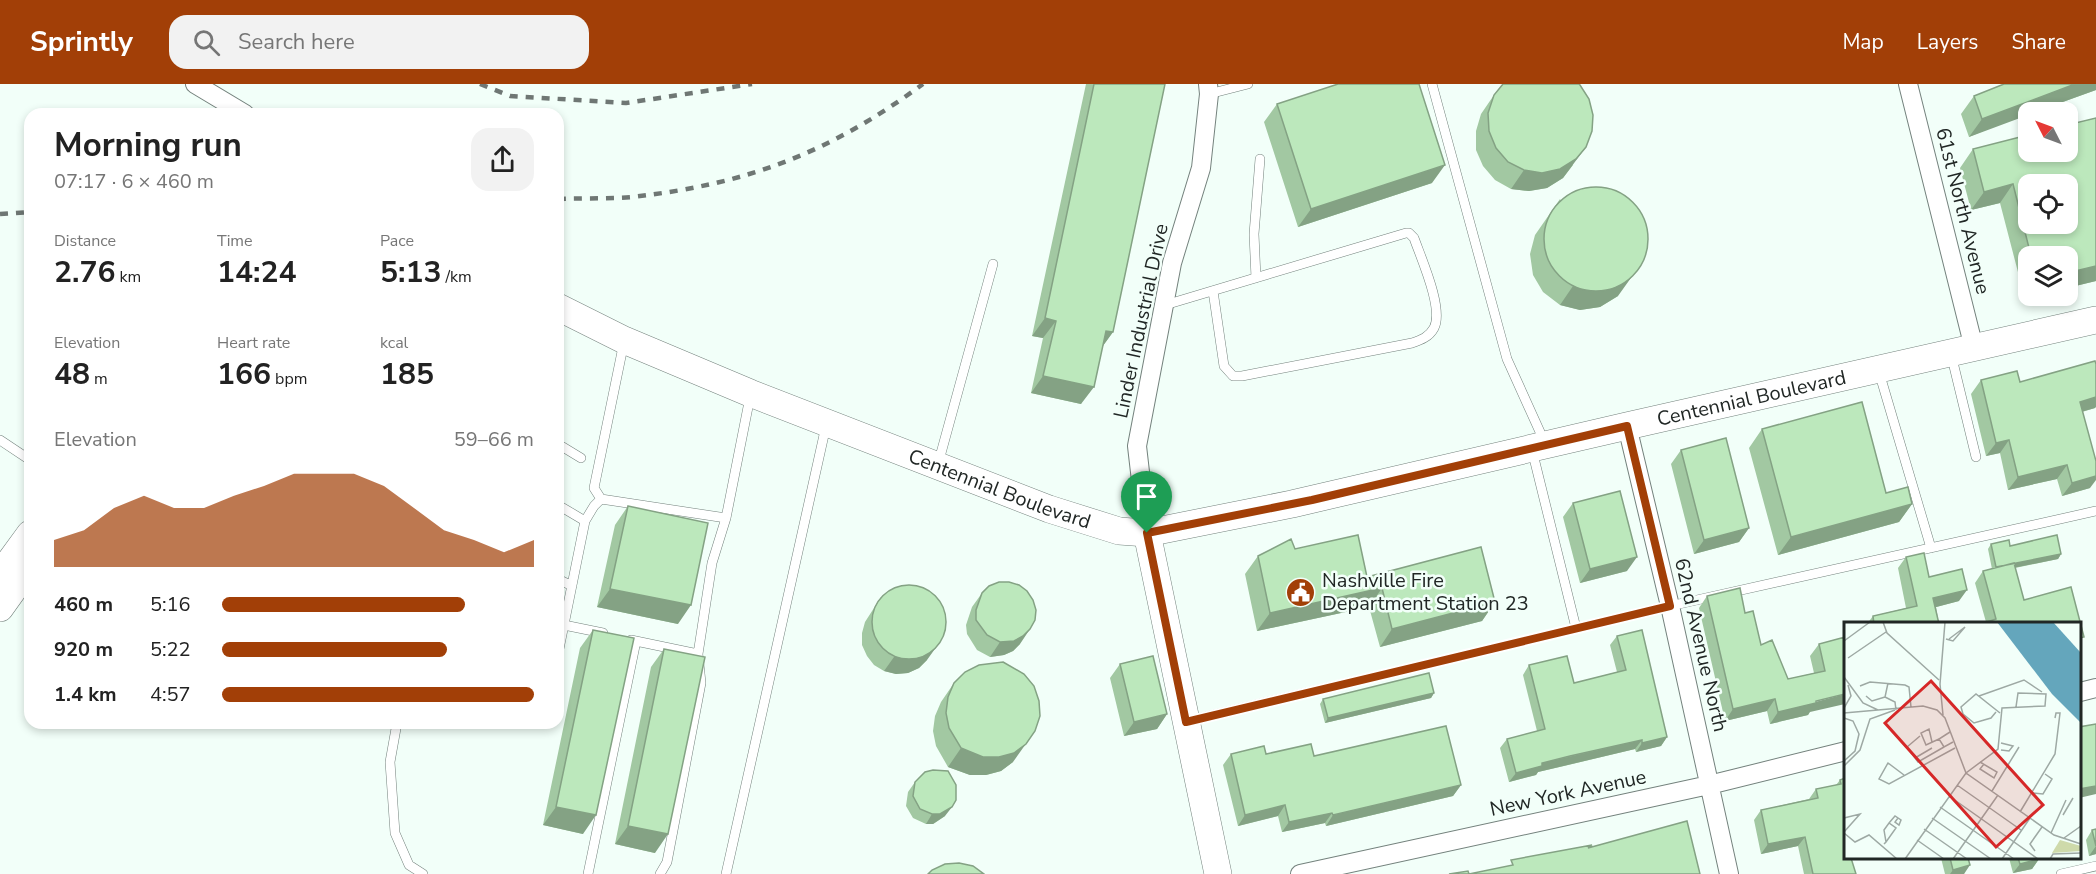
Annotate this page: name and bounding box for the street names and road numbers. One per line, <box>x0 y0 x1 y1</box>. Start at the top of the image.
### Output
street label: 61st North Avenue <box>1929 125 1997 297</box>
street label: Linder Industrial Drive <box>1107 221 1175 421</box>
street label: Centennial Boulevard <box>1654 363 1849 432</box>
street label: Centennial Boulevard <box>905 442 1094 535</box>
street label: 62nd Avenue North <box>1668 556 1734 734</box>
street label: New York Avenue <box>1487 763 1649 823</box>

